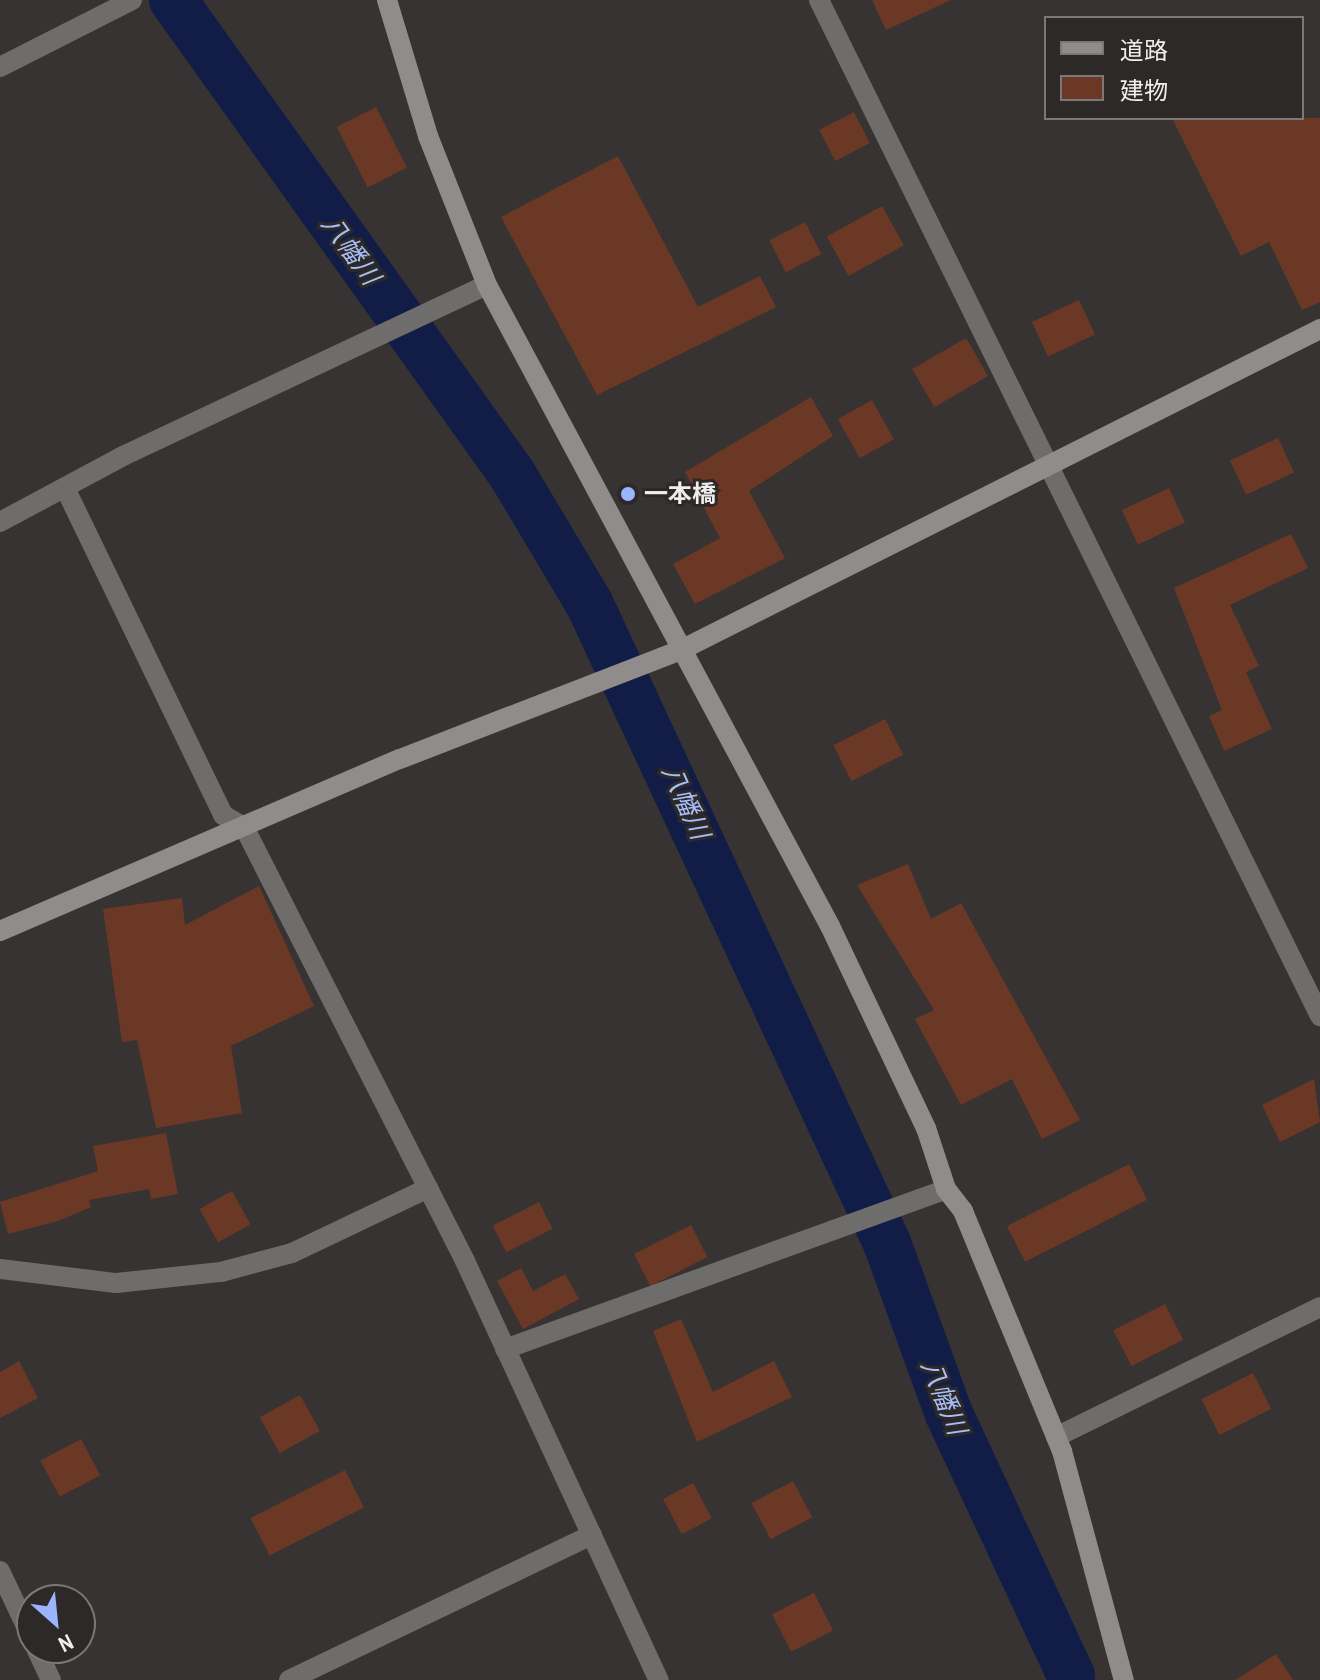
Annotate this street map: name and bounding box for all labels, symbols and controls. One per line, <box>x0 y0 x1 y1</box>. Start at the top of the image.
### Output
legend <box>1044 16 1304 120</box>
text: 道路 <box>1120 34 1168 66</box>
text: 建物 <box>1120 74 1168 106</box>
water label: 八幡川 <box>315 209 387 291</box>
place label: 一本橋 <box>644 480 716 508</box>
marker: 一本橋 <box>619 485 637 503</box>
water label: 八幡川 <box>656 760 716 844</box>
water label: 八幡川 <box>915 1355 973 1439</box>
north arrow <box>16 1584 96 1664</box>
text: N <box>53 1627 79 1660</box>

